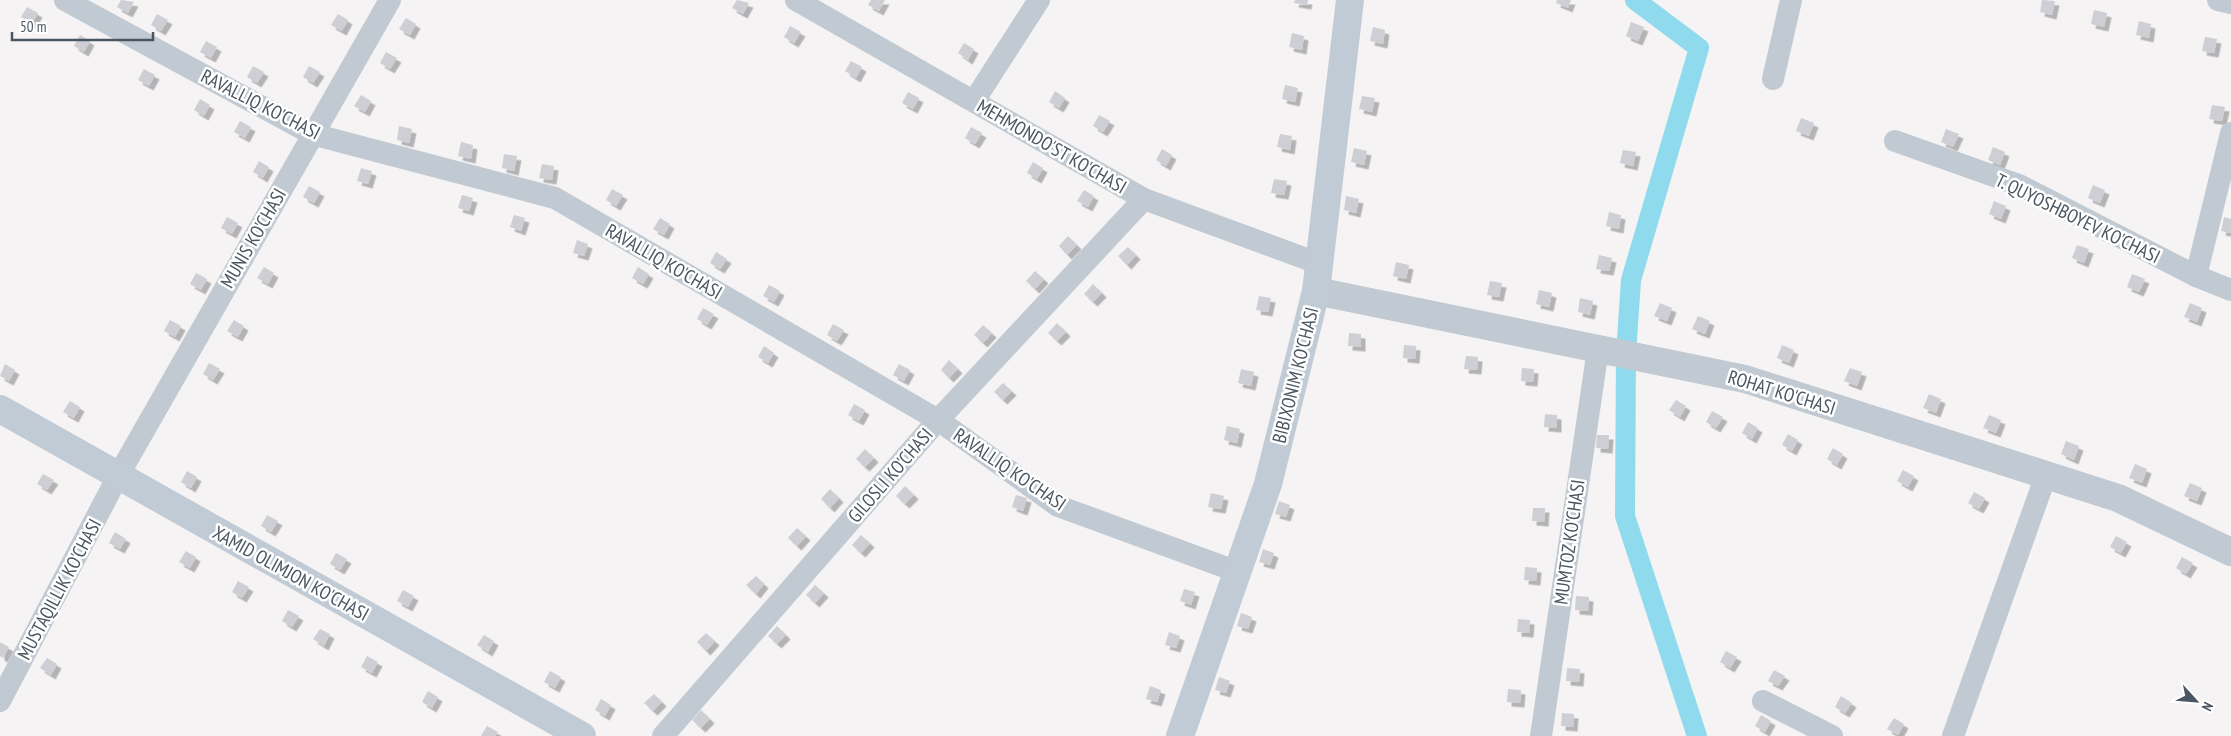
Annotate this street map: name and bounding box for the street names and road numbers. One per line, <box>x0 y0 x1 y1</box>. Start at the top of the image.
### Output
street label: RAVALLIQ KO'CHASI <box>197 64 325 144</box>
street label: MEHMONDO'ST KO'CHASI <box>973 93 1131 199</box>
street label: T. QUYOSHBOYEV KO'CHASI <box>1992 168 2164 268</box>
street label: MUNIS KO'CHASI <box>215 184 291 292</box>
street label: RAVALLIQ KO'CHASI <box>601 218 727 304</box>
street label: BIBIXONIM KO'CHASI <box>1267 305 1323 445</box>
street label: ROHAT KO'CHASI <box>1725 364 1839 420</box>
street label: GILOSLI KO'CHASI <box>842 423 938 527</box>
street label: RAVALLIQ KO'CHASI <box>949 423 1071 515</box>
street label: MUMTOZ KO'CHASI <box>1548 478 1590 606</box>
street label: MUSTAQILLIK KO'CHASI <box>12 514 106 664</box>
street label: XAMID OLIMJON KO'CHASI <box>209 520 373 626</box>

